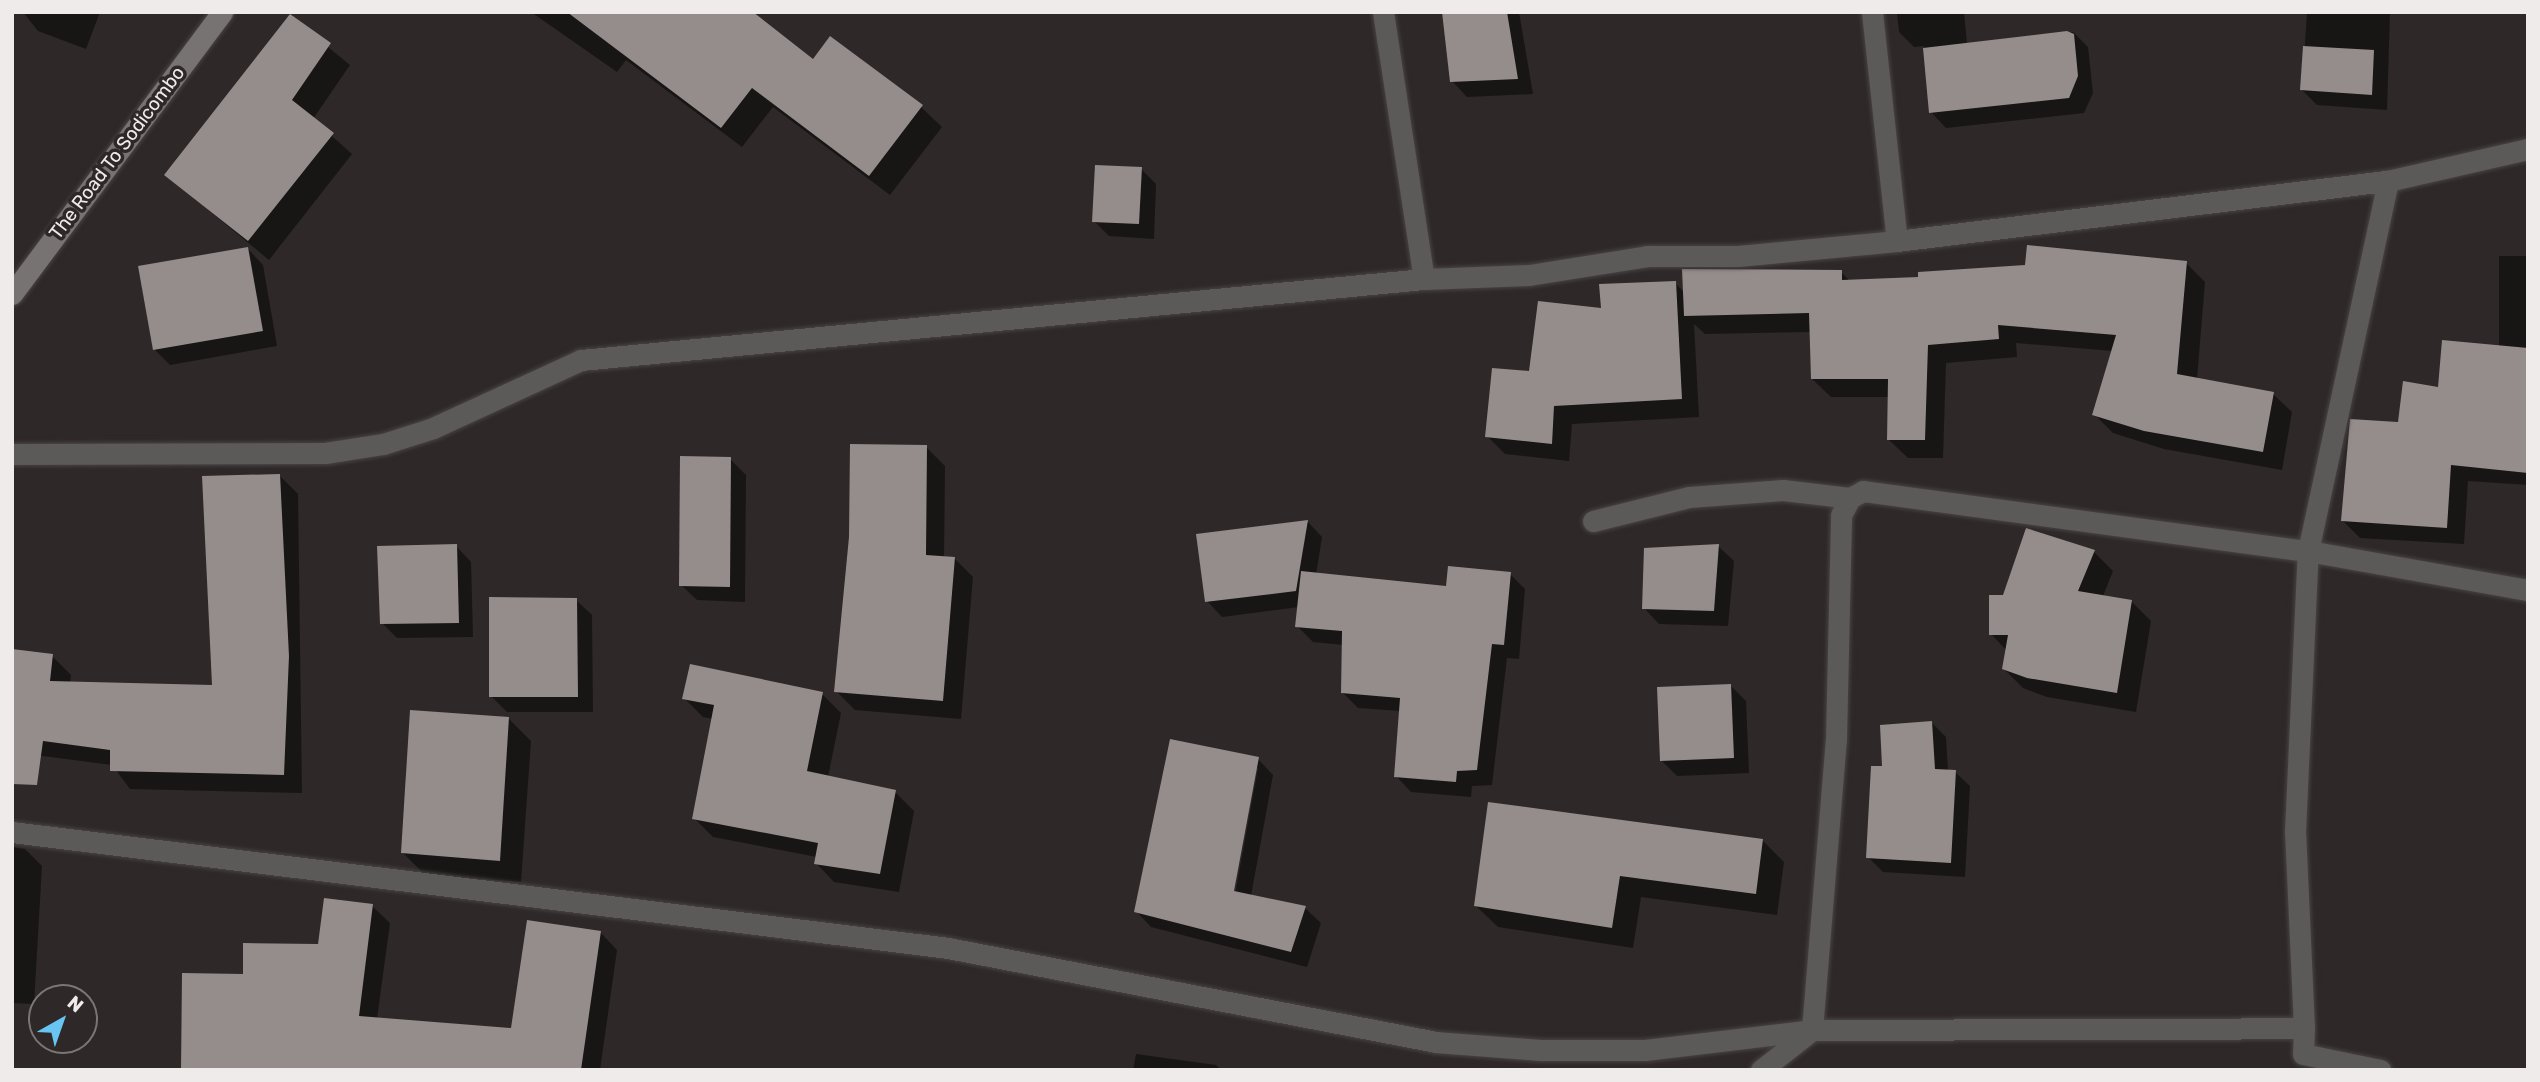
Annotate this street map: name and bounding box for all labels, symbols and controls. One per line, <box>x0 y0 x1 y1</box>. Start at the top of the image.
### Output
street label: The Road To Sodicombo <box>44 62 190 244</box>
north arrow <box>28 984 98 1054</box>
text: N <box>63 991 88 1017</box>

